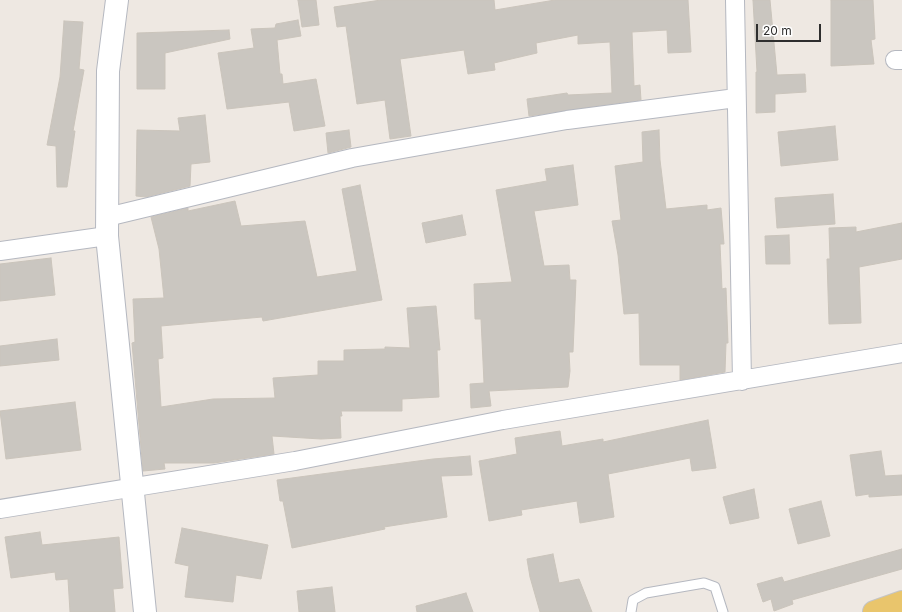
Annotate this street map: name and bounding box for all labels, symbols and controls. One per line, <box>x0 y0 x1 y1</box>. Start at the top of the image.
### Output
scale bar <box>758 16 823 42</box>
text: 20 m <box>763 23 792 38</box>

